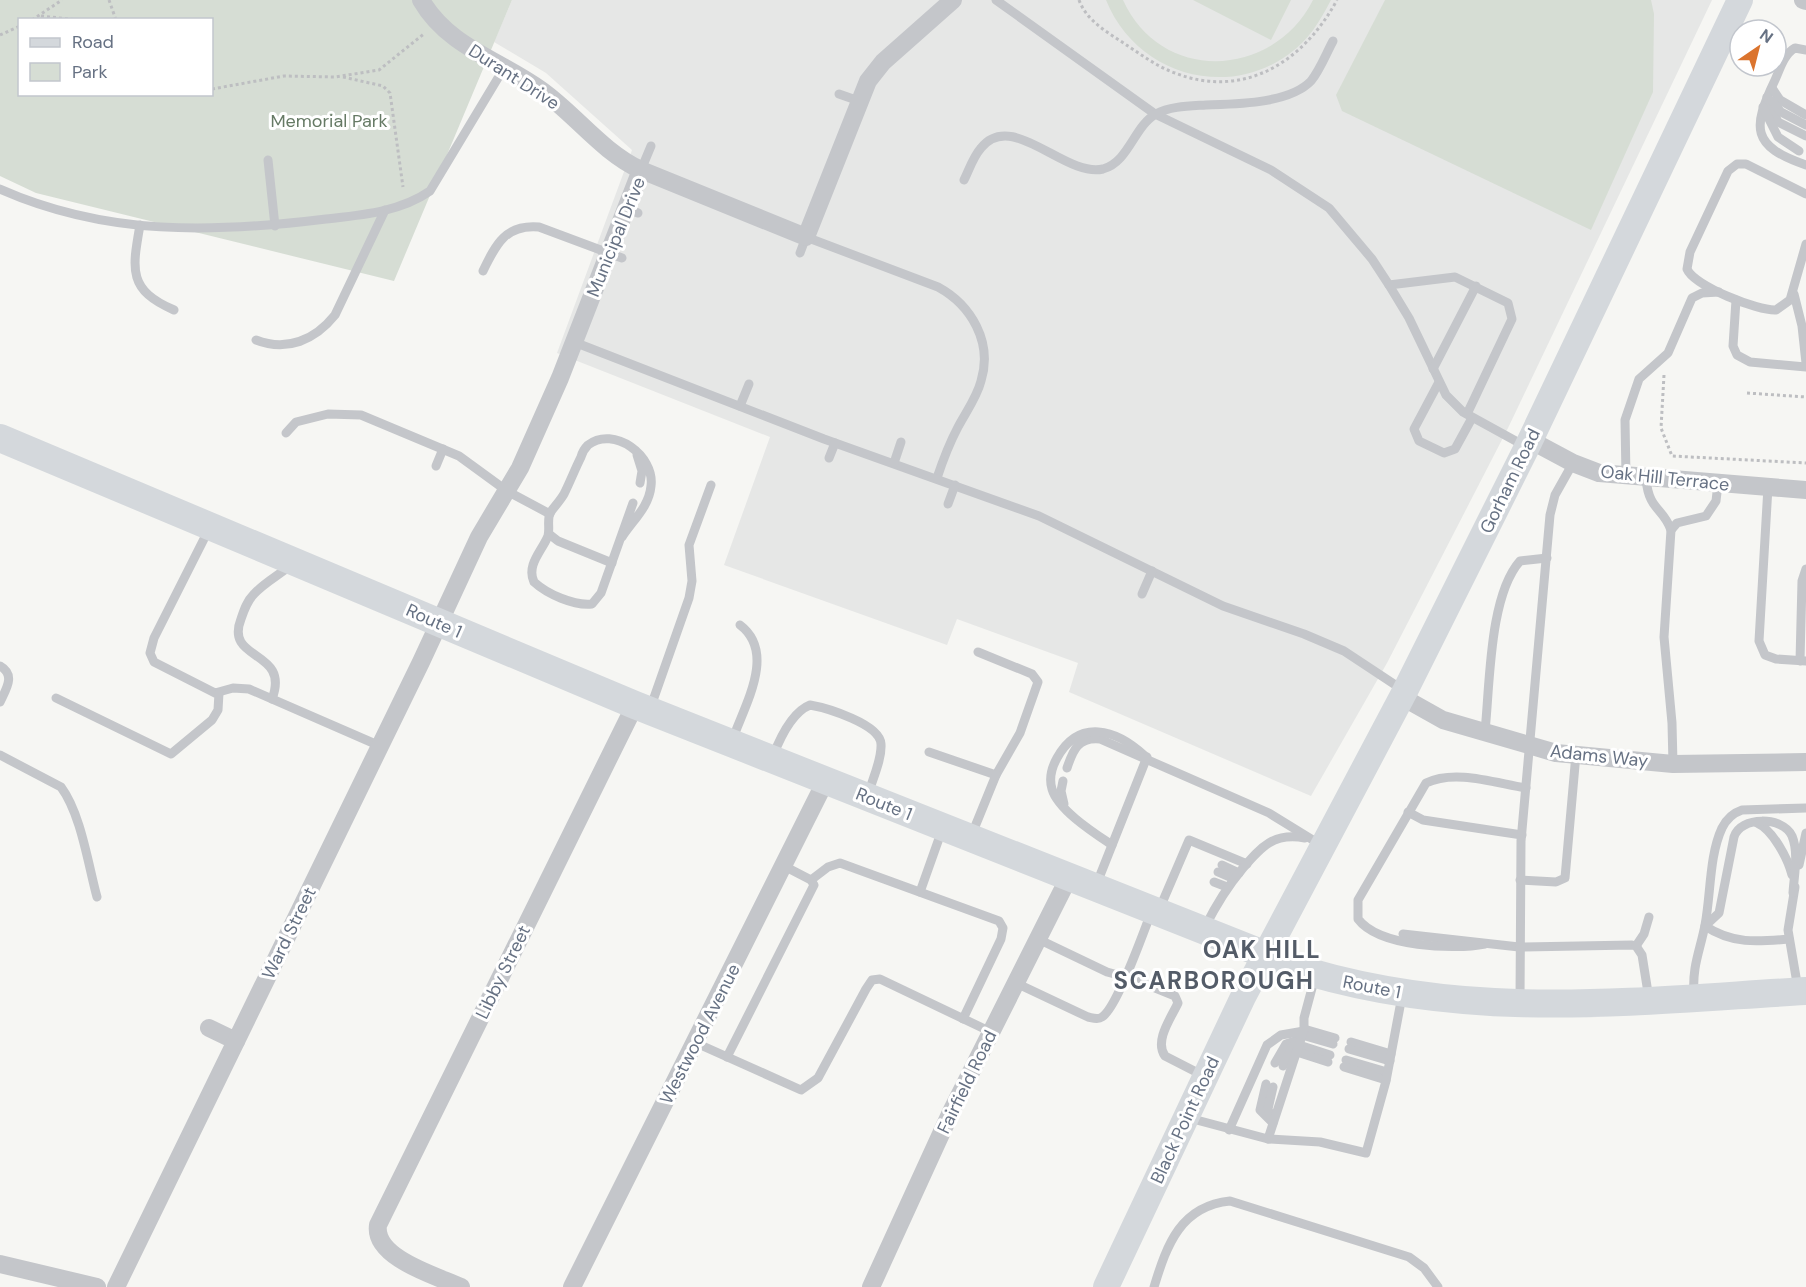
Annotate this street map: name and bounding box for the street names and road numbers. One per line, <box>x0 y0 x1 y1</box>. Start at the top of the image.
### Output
street label: Durant Drive <box>464 39 564 115</box>
street label: Municipal Drive <box>581 174 651 300</box>
street label: Gorham Road <box>1474 425 1546 537</box>
street label: Oak Hill Terrace <box>1599 459 1731 497</box>
street label: Route 1 <box>402 598 466 644</box>
street label: Adams Way <box>1549 739 1649 773</box>
street label: Route 1 <box>852 782 916 826</box>
street label: Ward Street <box>256 883 322 983</box>
street label: Libby Street <box>470 921 536 1023</box>
street label: Westwood Avenue <box>654 960 746 1108</box>
street label: Route 1 <box>1341 970 1403 1004</box>
street label: Fairfield Road <box>932 1026 1002 1138</box>
street label: Black Point Road <box>1145 1052 1225 1188</box>

